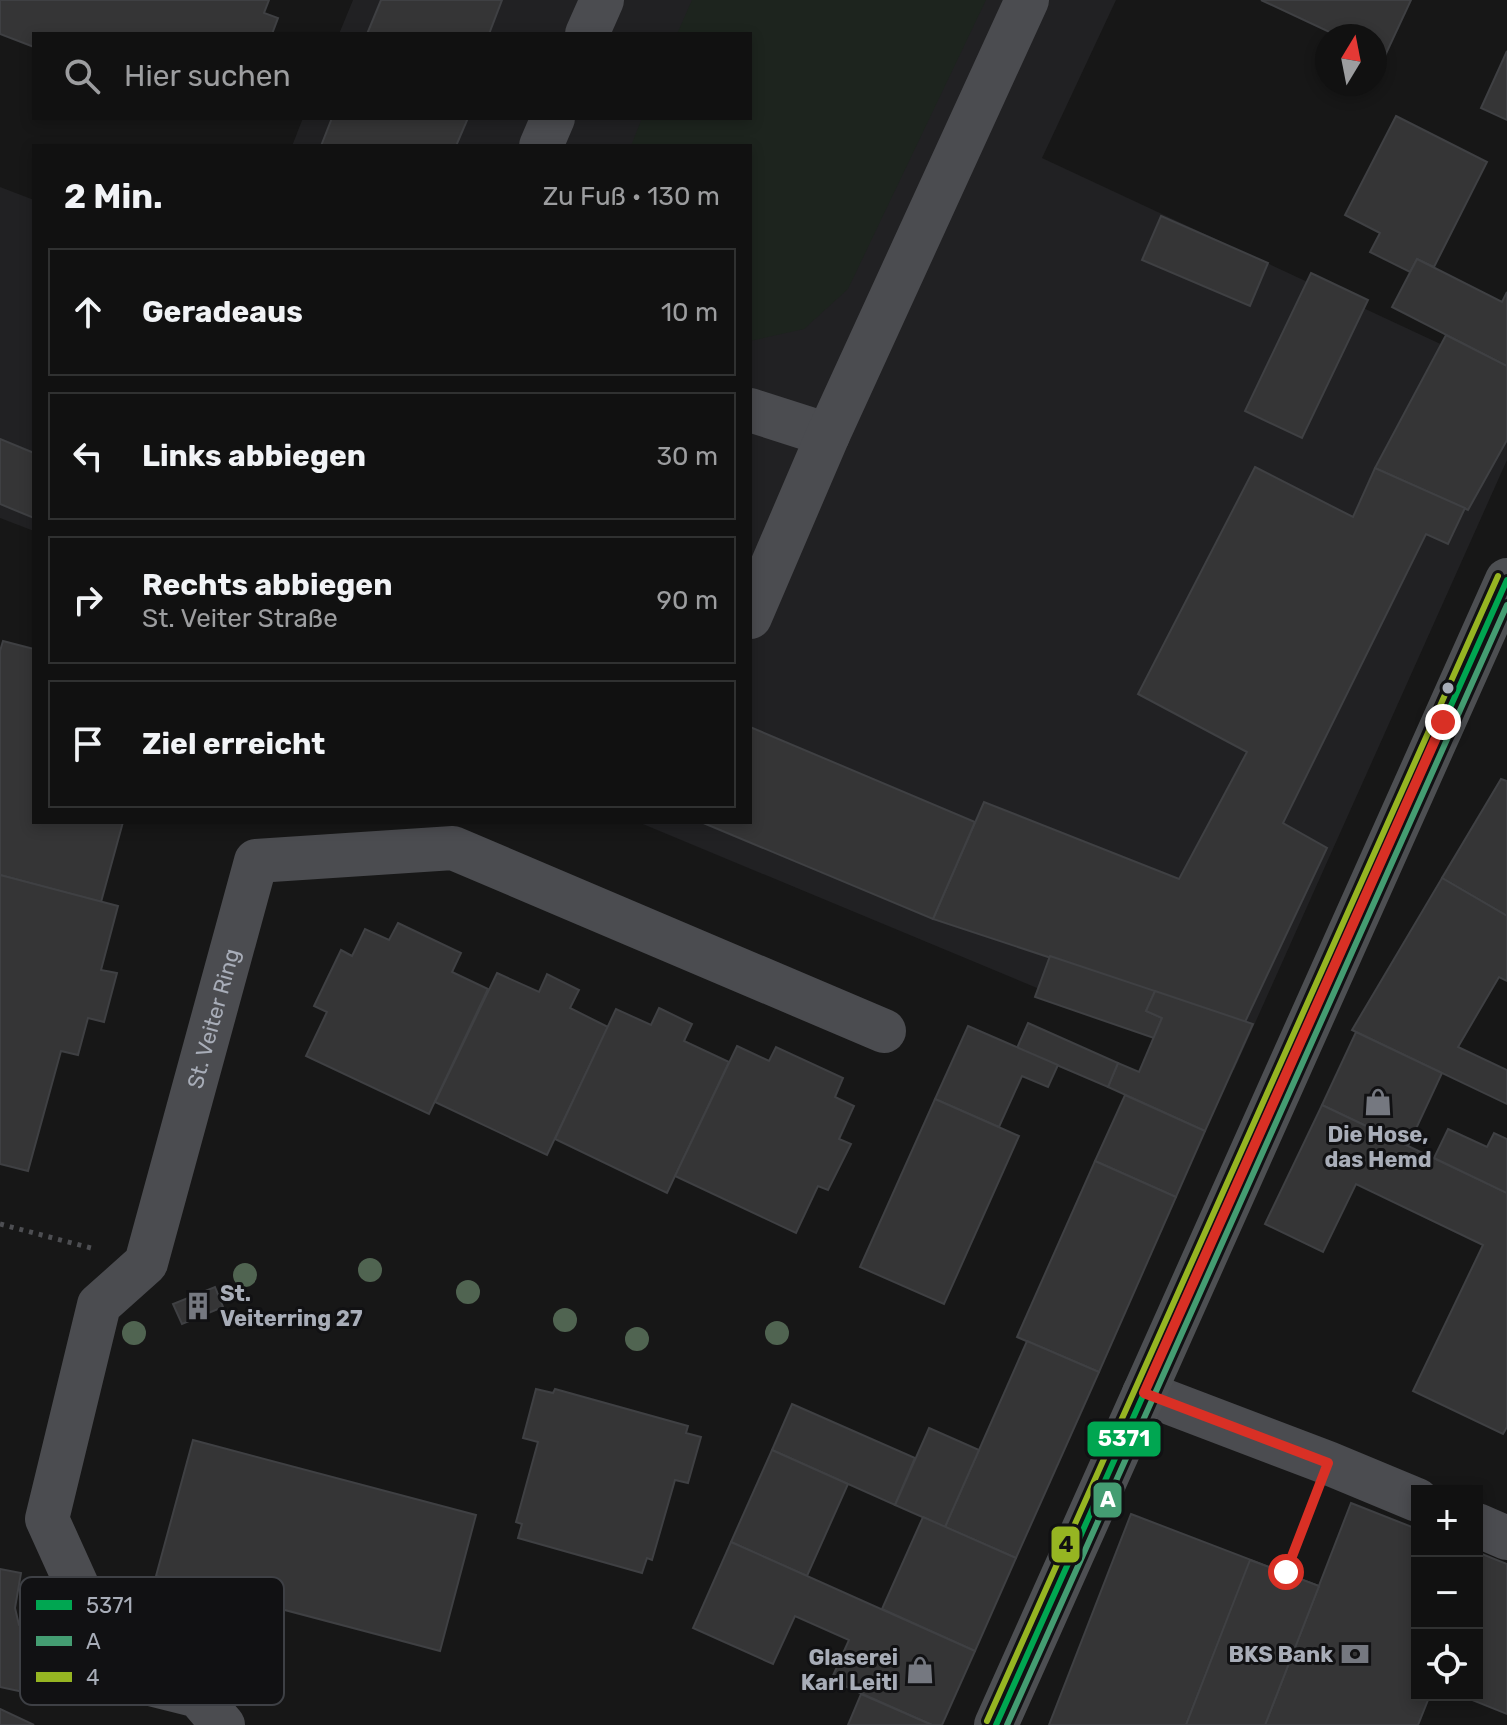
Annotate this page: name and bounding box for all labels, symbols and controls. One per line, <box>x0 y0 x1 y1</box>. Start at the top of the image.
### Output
north arrow <box>1315 24 1387 96</box>
search box <box>32 32 752 120</box>
icon: search <box>60 54 104 98</box>
text: Hier suchen <box>124 58 291 94</box>
text: 2 Min. <box>64 176 163 217</box>
text: Zu Fuß · 130 m <box>543 181 720 212</box>
icon: ahead <box>66 290 110 334</box>
text: Geradeaus <box>142 294 303 330</box>
text: 10 m <box>661 297 718 328</box>
icon: left <box>66 434 110 478</box>
text: Links abbiegen <box>142 438 366 474</box>
text: 30 m <box>656 441 718 472</box>
text: Rechts abbiegen <box>142 567 392 603</box>
icon: right <box>66 578 110 622</box>
text: 90 m <box>657 585 718 616</box>
text: St. Veiter Straße <box>142 603 338 634</box>
unlabelled marker <box>1440 680 1456 696</box>
route end <box>1425 704 1461 740</box>
icon: arrive <box>66 722 110 766</box>
text: Ziel erreicht <box>142 726 325 762</box>
street label: St. Veiter Ring <box>181 945 245 1091</box>
shop icon: Die Hose, das Hemd <box>1363 1087 1393 1117</box>
place label: Die Hose, das Hemd <box>1324 1121 1432 1173</box>
place label: St. Veiterring 27 <box>220 1280 363 1332</box>
building icon: St. Veiterring 27 <box>183 1291 213 1321</box>
line badge: 5371 <box>1086 1420 1162 1458</box>
text: 5371 <box>1098 1425 1150 1452</box>
line badge: A <box>1092 1481 1123 1519</box>
map controls <box>1411 1485 1483 1701</box>
button: + <box>1411 1485 1483 1557</box>
text: A <box>1100 1486 1116 1513</box>
line badge: 4 <box>1050 1525 1081 1564</box>
text: 4 <box>1058 1531 1074 1558</box>
route start <box>1268 1554 1304 1590</box>
button: − <box>1411 1557 1483 1629</box>
legend <box>20 1577 284 1705</box>
text: 5371 <box>86 1592 133 1619</box>
text: A <box>86 1628 101 1655</box>
button: locate <box>1411 1629 1483 1701</box>
bank icon: BKS Bank <box>1340 1639 1370 1669</box>
place label: BKS Bank <box>1229 1641 1333 1668</box>
place label: Glaserei Karl Leitl <box>801 1644 898 1696</box>
shop icon: Glaserei Karl Leitl <box>905 1655 935 1685</box>
text: 4 <box>86 1664 100 1691</box>

